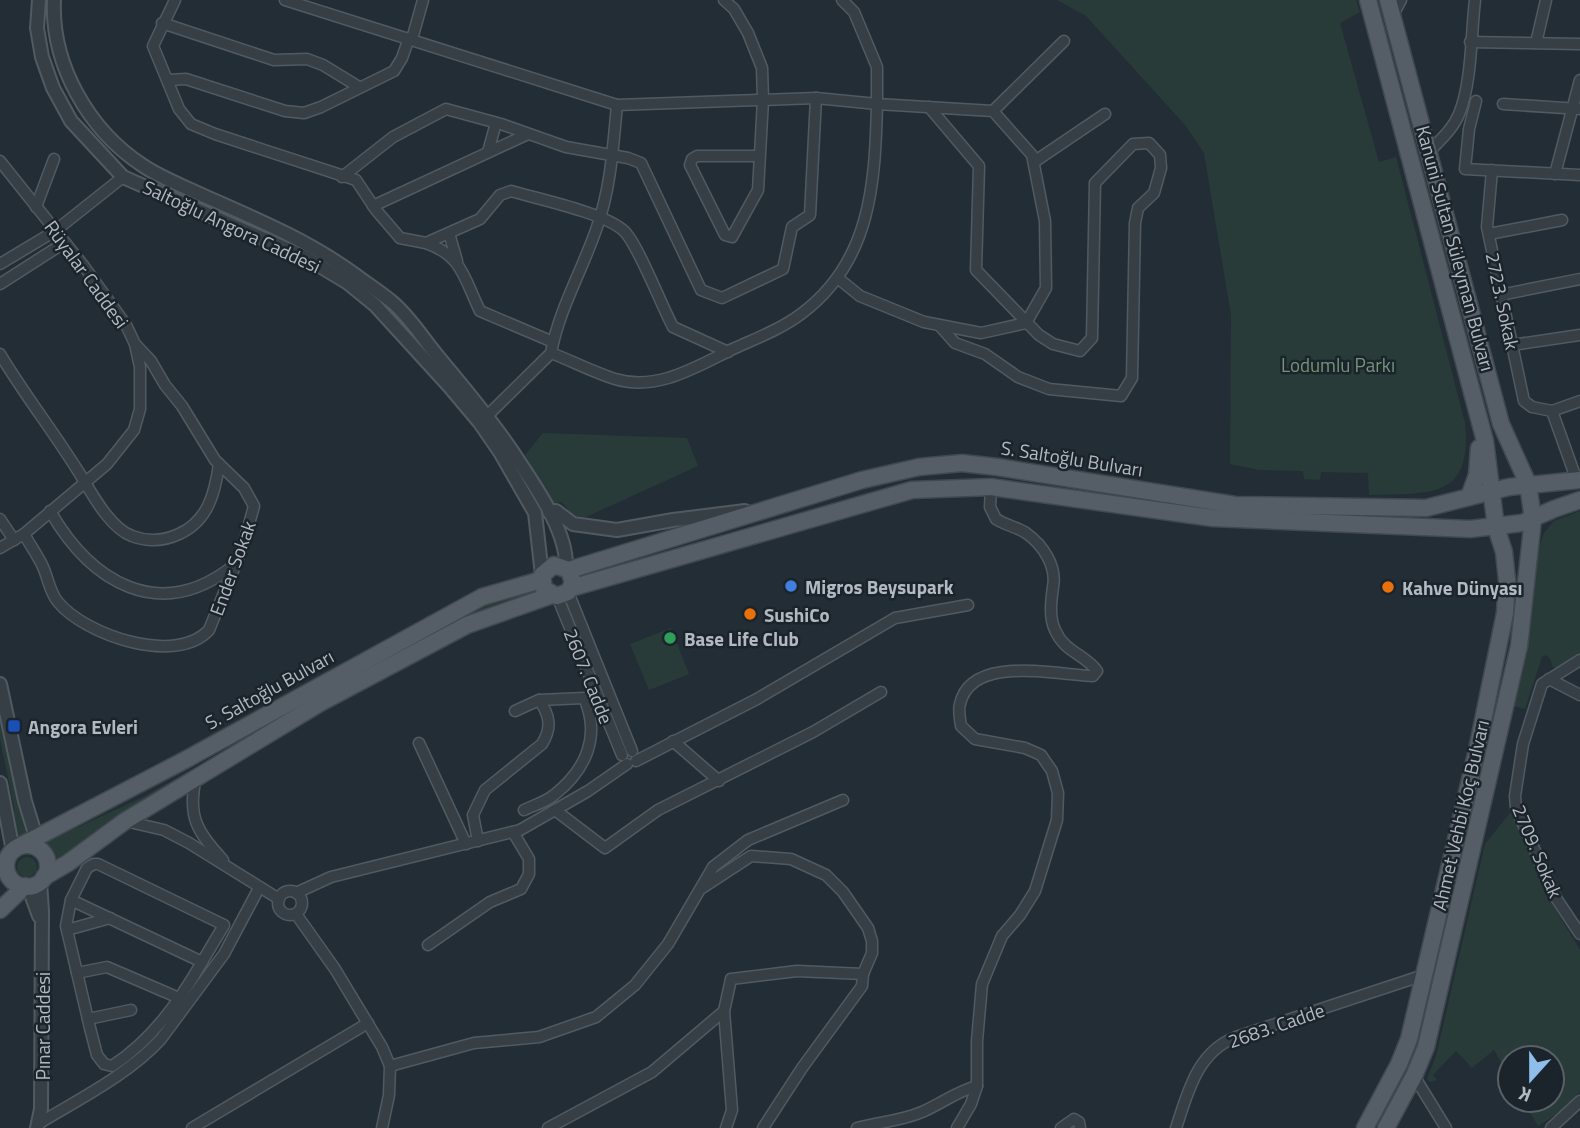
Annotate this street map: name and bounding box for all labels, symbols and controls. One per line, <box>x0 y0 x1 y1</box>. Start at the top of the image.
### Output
street label: Kanuni Sultan Süleyman Bulvarı <box>1409 122 1503 374</box>
street label: Saltoğlu Angora Caddesi <box>138 172 326 280</box>
street label: Rüyalar Caddesi <box>38 214 136 334</box>
street label: 2723. Sokak <box>1479 250 1527 352</box>
park label: Lodumlu Parkı <box>1281 350 1395 379</box>
street label: S. Saltoğlu Bulvarı <box>999 432 1145 484</box>
street label: Ender Sokak <box>201 516 263 620</box>
place label: Migros Beysupark <box>805 572 954 601</box>
place label: Kahve Dünyası <box>1402 573 1522 602</box>
marker: Migros Beysupark <box>783 578 799 594</box>
marker: Kahve Dünyası <box>1380 579 1396 595</box>
place label: SushiCo <box>764 600 830 629</box>
marker: SushiCo <box>742 606 758 622</box>
street label: 2607. Cadde <box>557 624 621 728</box>
place label: Base Life Club <box>684 624 799 653</box>
marker: Base Life Club <box>662 630 678 646</box>
street label: S. Saltoğlu Bulvarı <box>199 642 339 736</box>
place label: Angora Evleri <box>28 712 138 741</box>
street label: Ahmet Vehbi Koç Bulvarı <box>1424 717 1496 913</box>
marker: Angora Evleri <box>6 718 22 734</box>
street label: 2709. Sokak <box>1505 800 1571 902</box>
street label: Pınar Caddesi <box>28 972 57 1080</box>
street label: 2683. Cadde <box>1224 995 1328 1055</box>
north arrow <box>1496 1044 1566 1114</box>
text: K <box>1514 1080 1535 1111</box>

